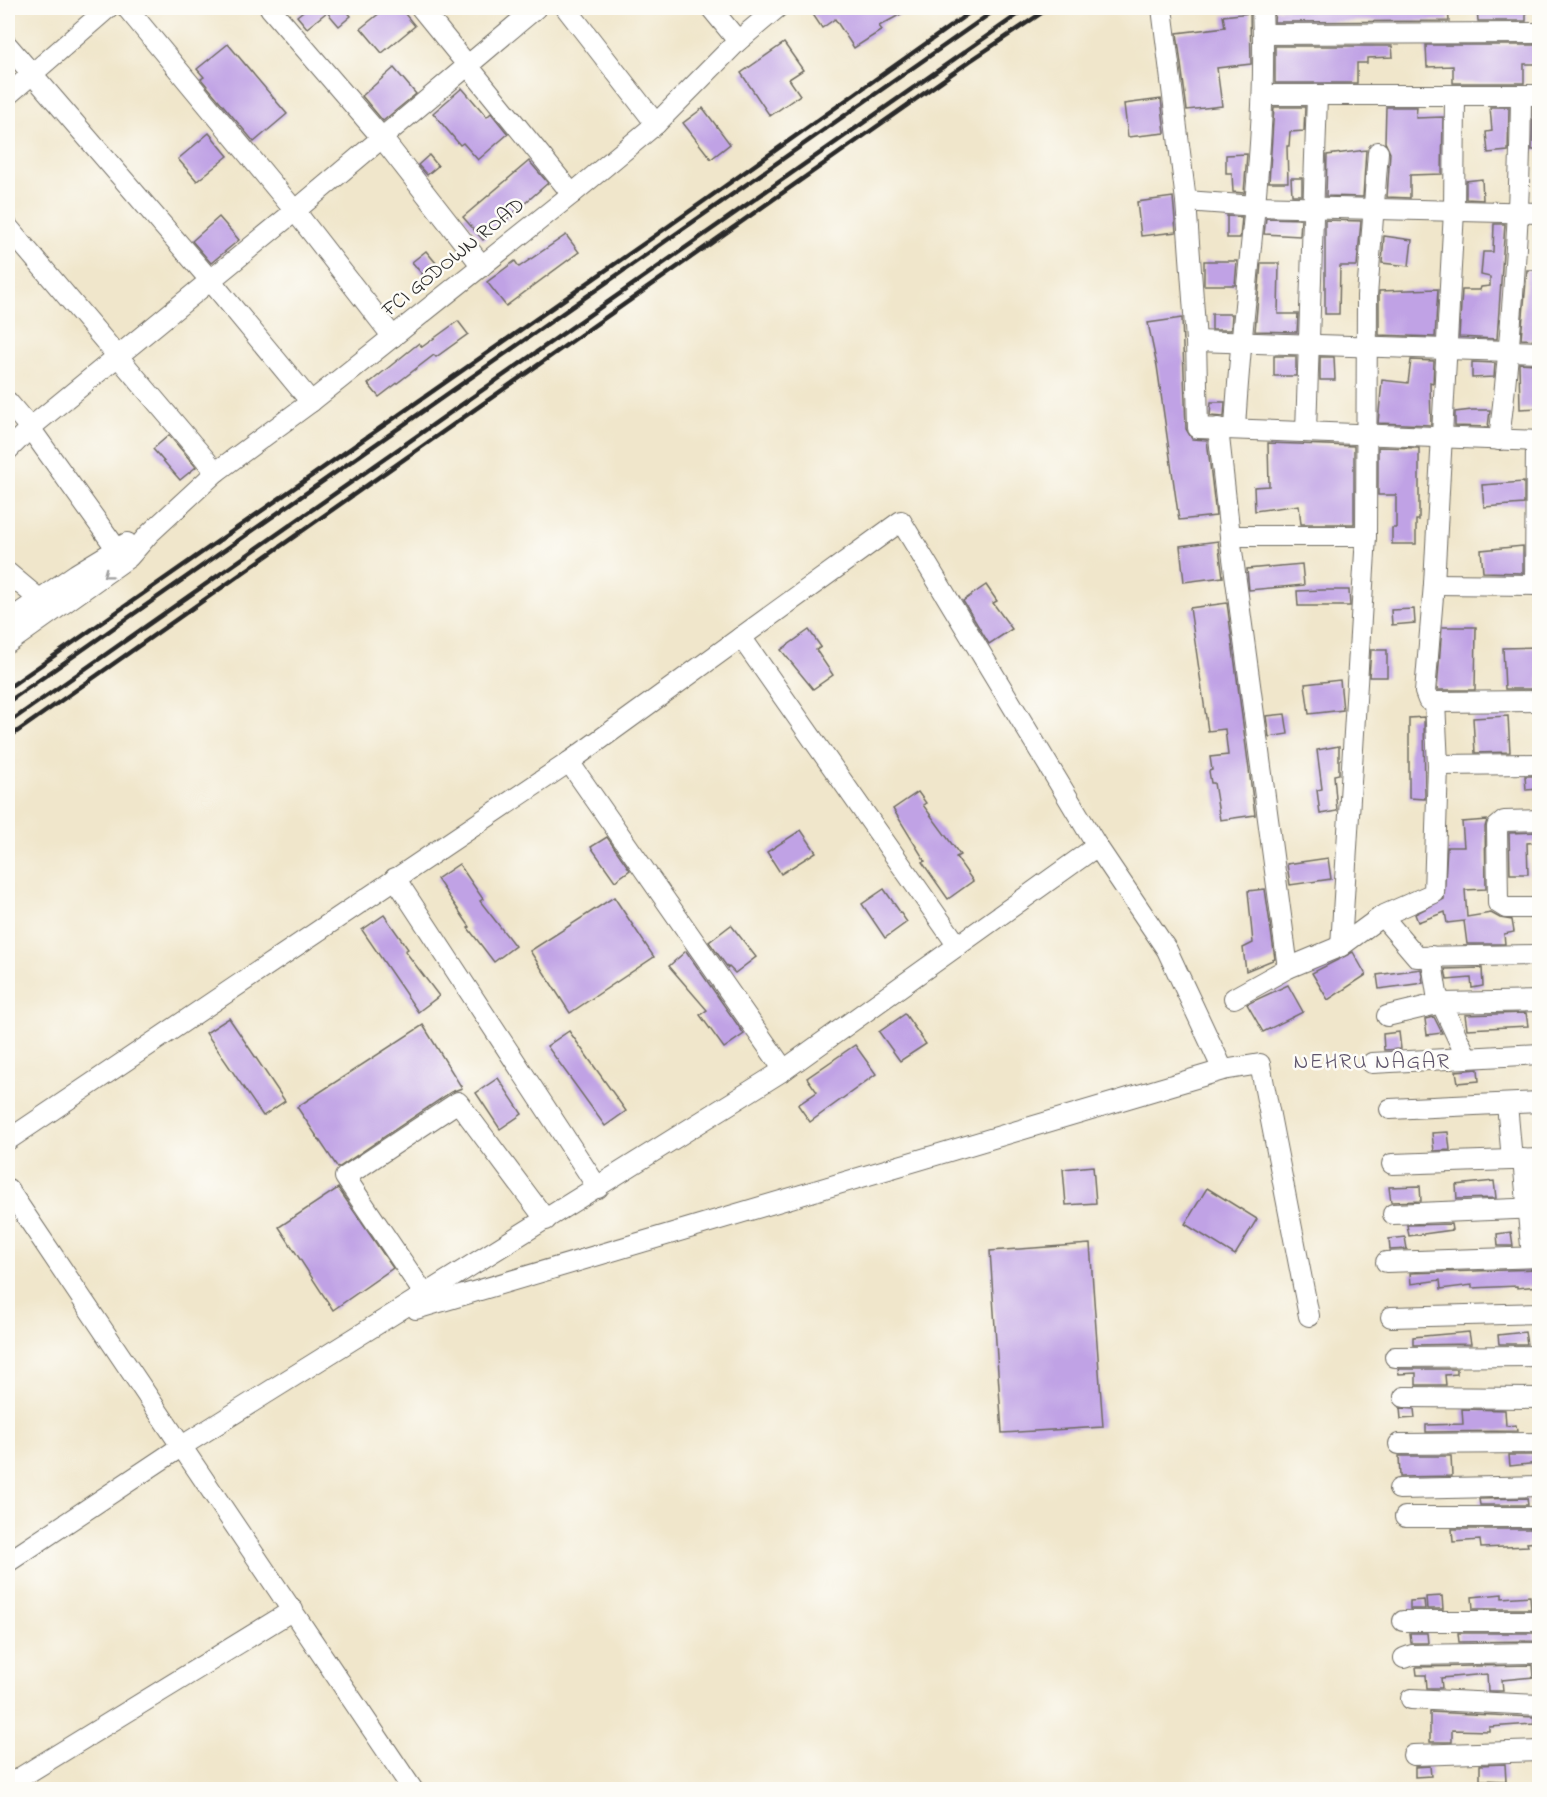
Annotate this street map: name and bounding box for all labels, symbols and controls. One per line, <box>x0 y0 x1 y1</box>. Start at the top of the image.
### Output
street label: FCI GODOWN ROAD <box>375 191 532 326</box>
one-way arrow <box>103 566 114 577</box>
district label: NEHRU NAGAR <box>1294 1047 1450 1079</box>

